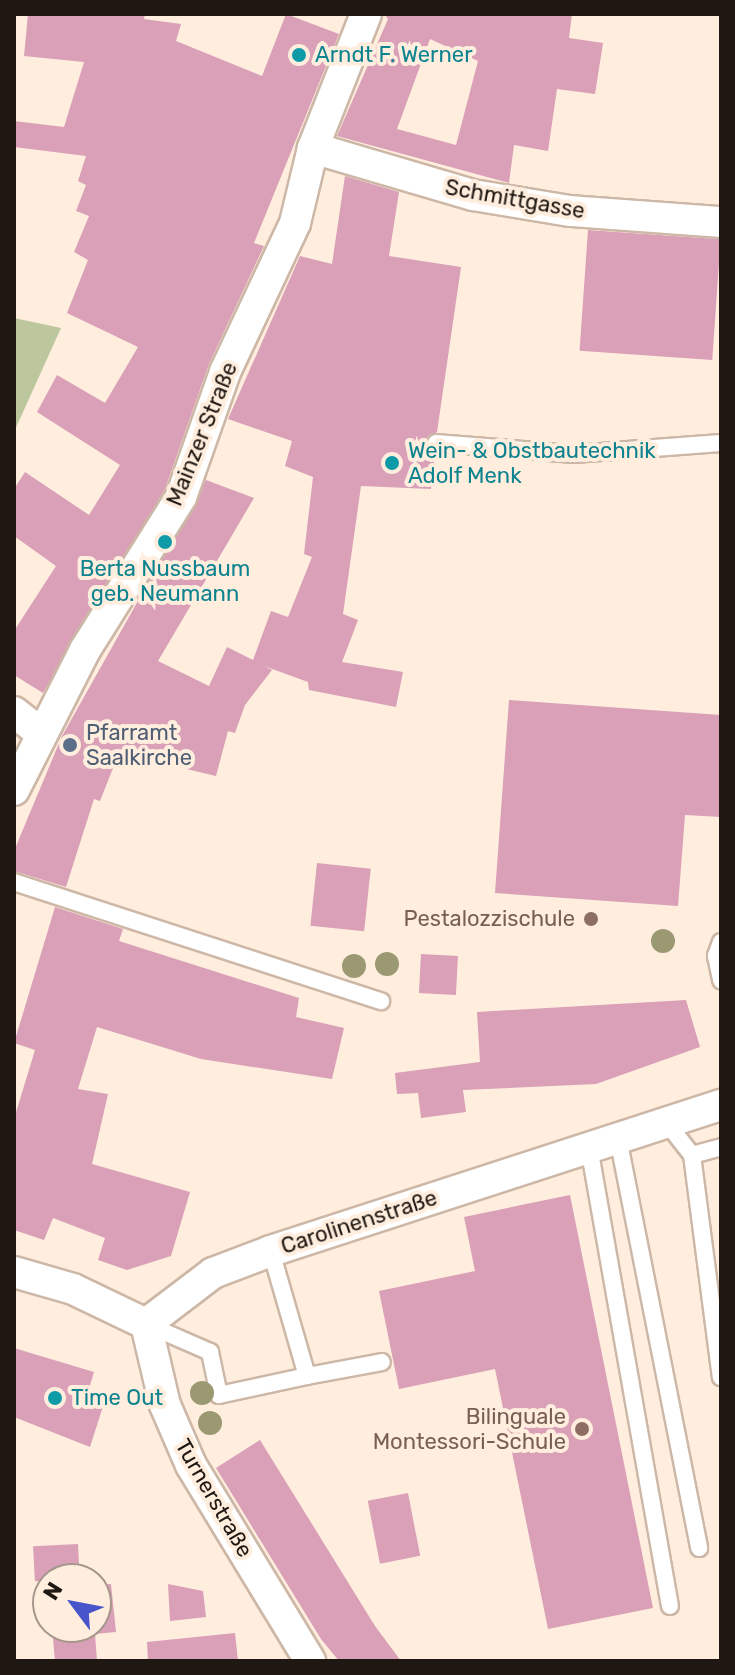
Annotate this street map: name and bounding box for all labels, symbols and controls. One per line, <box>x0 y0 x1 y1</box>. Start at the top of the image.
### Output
place label: Arndt F. Werner <box>315 42 473 68</box>
marker: Arndt F. Werner <box>290 46 308 64</box>
street label: Schmittgasse <box>443 174 587 224</box>
street label: Mainzer Straße <box>161 358 243 510</box>
place label: Wein- & Obstbautechnik Adolf Menk <box>408 437 656 488</box>
marker: Wein- & Obstbautechnik Adolf Menk <box>383 454 401 472</box>
marker: Berta Nussbaum geb. Neumann <box>156 533 174 551</box>
place label: Berta Nussbaum geb. Neumann <box>80 555 250 606</box>
place label: Pfarramt Saalkirche <box>86 719 192 770</box>
marker: Pfarramt Saalkirche <box>61 736 79 754</box>
place label: Pestalozzischule <box>404 906 575 932</box>
marker: Pestalozzischule <box>582 910 600 928</box>
street label: Carolinenstraße <box>278 1184 440 1260</box>
place label: Time Out <box>71 1385 163 1411</box>
marker: Time Out <box>46 1389 64 1407</box>
place label: Bilinguale Montessori-Schule <box>373 1403 566 1454</box>
marker: Bilinguale Montessori-Schule <box>573 1420 591 1438</box>
street label: Turnerstraße <box>170 1434 258 1562</box>
north arrow <box>32 1563 112 1643</box>
text: N <box>37 1577 69 1605</box>

